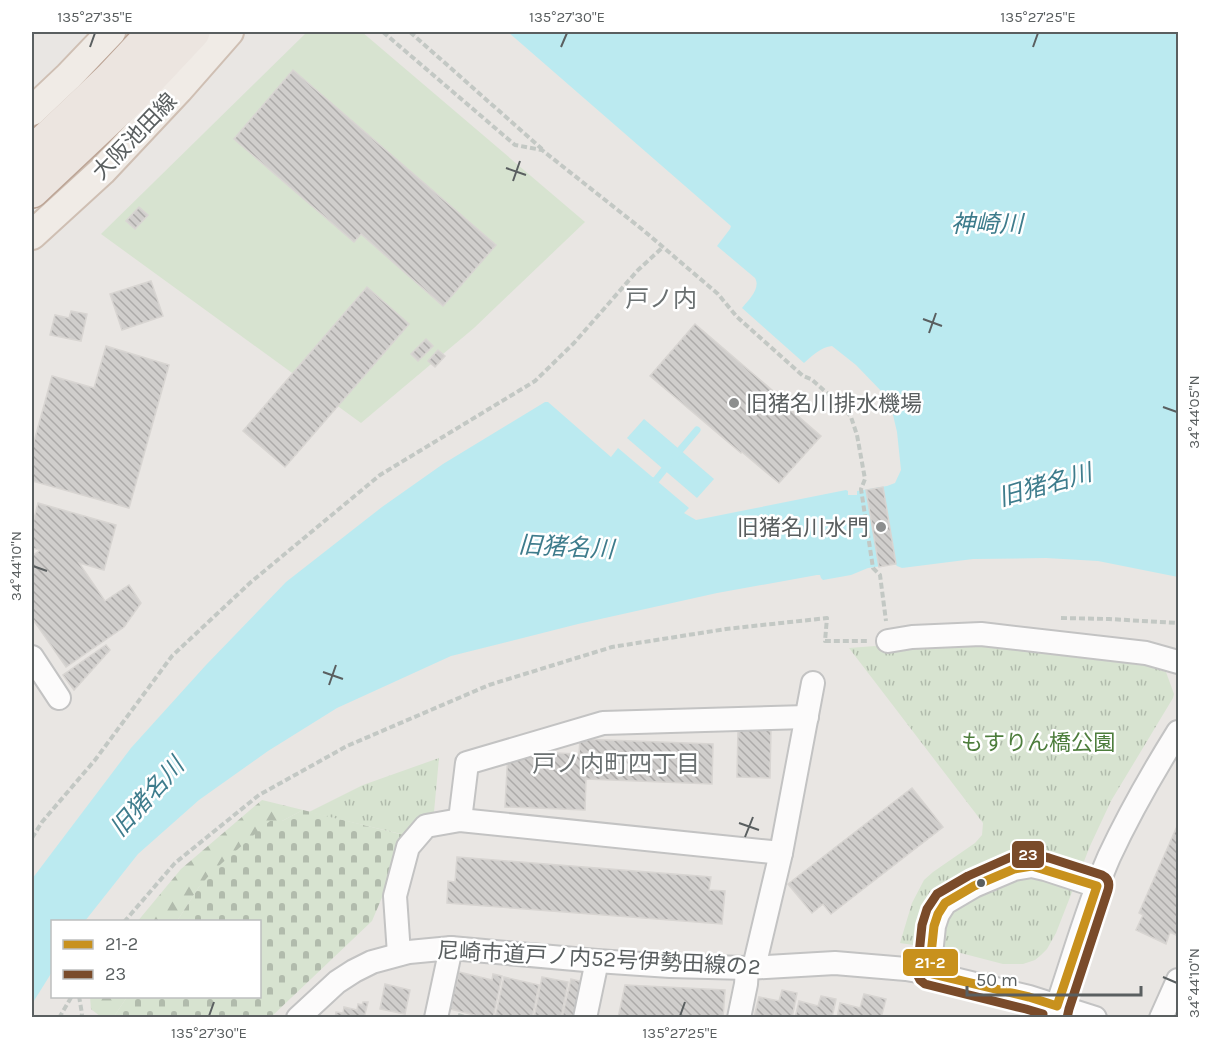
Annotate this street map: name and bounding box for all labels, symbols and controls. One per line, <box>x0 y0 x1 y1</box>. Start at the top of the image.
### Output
text: 135°27'35"E <box>57 8 133 26</box>
text: 135°27'30"E <box>529 8 605 26</box>
text: 135°27'25"E <box>1000 8 1076 26</box>
street label: 大阪池田線 <box>87 88 182 185</box>
water label: 神崎川 <box>951 210 1026 238</box>
district label: 戸ノ内 <box>625 285 697 313</box>
text: 34°44'05"N <box>1185 375 1203 449</box>
place label: 旧猪名川排水機場 <box>746 391 922 417</box>
marker: 旧猪名川排水機場 <box>727 396 741 410</box>
water label: 旧猪名川 <box>995 457 1098 512</box>
place label: 旧猪名川水門 <box>737 515 869 541</box>
marker: 旧猪名川水門 <box>874 520 888 534</box>
text: 34°44'10"N <box>7 531 25 601</box>
water label: 旧猪名川 <box>517 531 618 564</box>
park label: もすりん橋公園 <box>961 730 1115 756</box>
water label: 旧猪名川 <box>104 750 192 842</box>
district label: 戸ノ内町四丁目 <box>532 750 700 778</box>
line badge: 23 <box>1011 840 1045 869</box>
text: 23 <box>1018 845 1038 864</box>
unlabelled marker <box>975 877 987 889</box>
legend <box>51 920 261 998</box>
text: 21-2 <box>105 933 138 955</box>
street label: 尼崎市道戸ノ内52号伊勢田線の2 <box>437 938 761 980</box>
line badge: 21-2 <box>902 948 959 977</box>
text: 34°44'10"N <box>1185 948 1203 1018</box>
text: 21-2 <box>914 953 946 972</box>
scale bar <box>967 959 1141 997</box>
text: 23 <box>105 963 126 985</box>
text: 50 m <box>976 969 1018 991</box>
text: 135°27'30"E <box>171 1024 247 1042</box>
text: 135°27'25"E <box>642 1024 718 1042</box>

